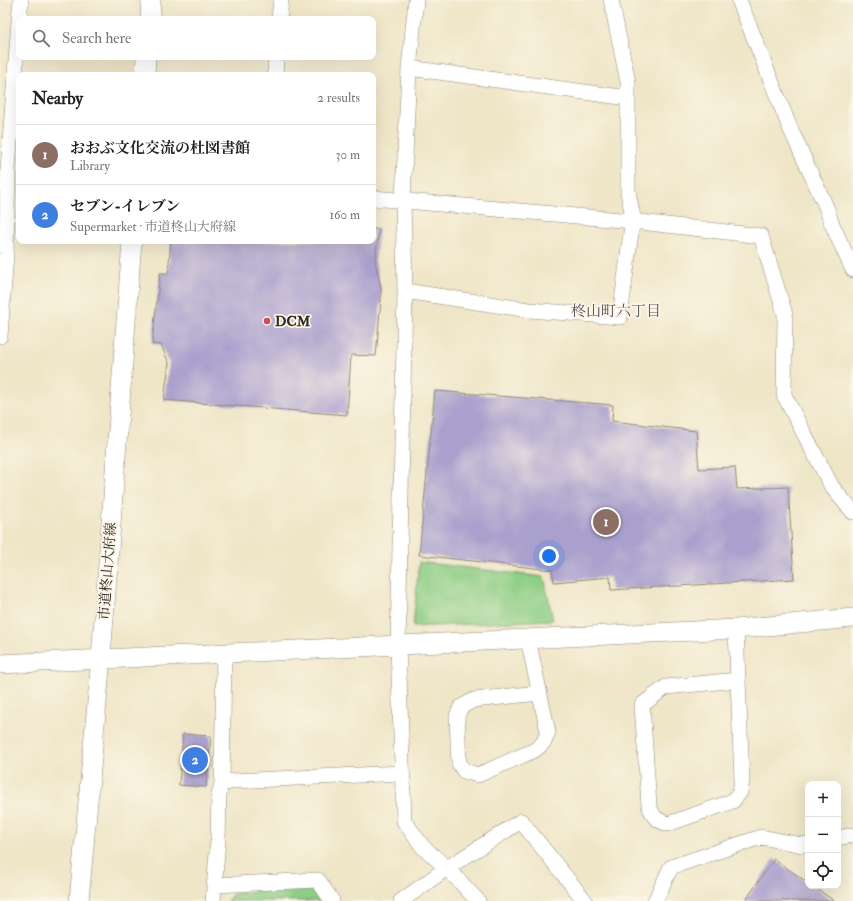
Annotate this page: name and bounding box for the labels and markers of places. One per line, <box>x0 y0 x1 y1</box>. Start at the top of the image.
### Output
place label: DCM <box>275 313 311 330</box>
marker: DCM <box>262 316 272 326</box>
pin: 1 <box>593 507 619 537</box>
pin: 2 <box>182 745 208 775</box>

